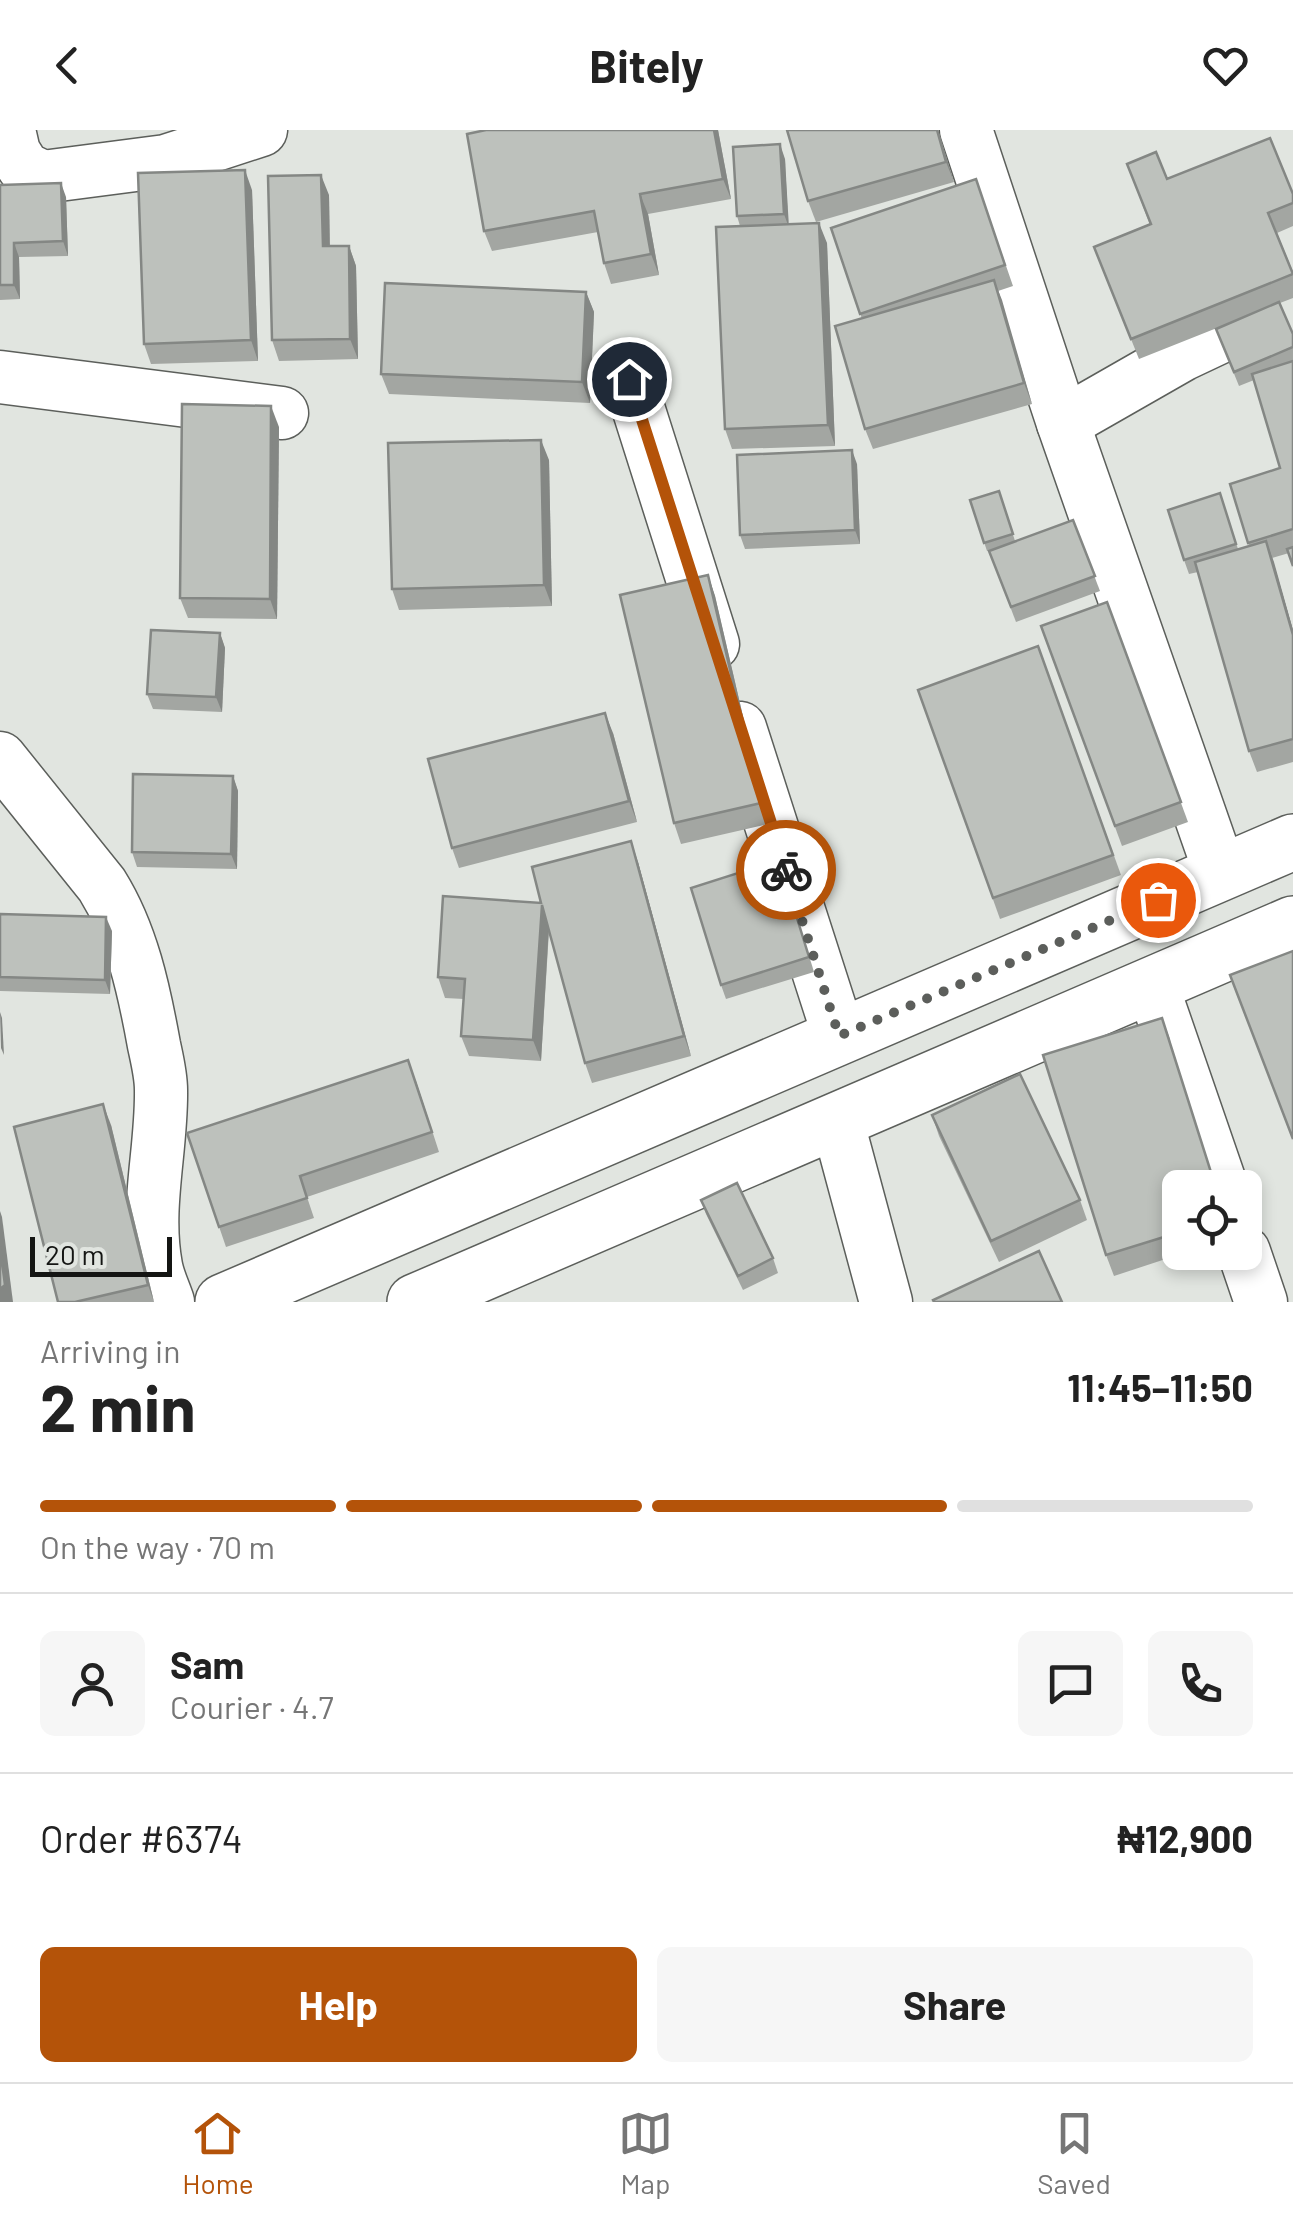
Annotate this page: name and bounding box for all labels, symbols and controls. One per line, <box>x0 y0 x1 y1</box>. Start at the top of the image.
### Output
icon: back <box>40 38 95 93</box>
text: Bitely <box>589 38 704 92</box>
icon: heart <box>1198 38 1253 93</box>
pin <box>587 337 672 422</box>
icon: home <box>602 352 657 407</box>
courier <box>736 820 836 920</box>
icon: bike <box>759 843 814 898</box>
pin <box>1116 858 1201 943</box>
icon: bag <box>1131 873 1186 928</box>
map controls <box>1162 1170 1262 1270</box>
button: locate <box>1162 1170 1262 1270</box>
scale bar <box>30 1232 172 1276</box>
text: 20 m <box>45 1237 105 1271</box>
text: Arriving in <box>40 1331 180 1369</box>
text: 11:45–11:50 <box>1067 1364 1253 1410</box>
text: 2 min <box>40 1367 196 1445</box>
text: On the way · 70 m <box>40 1527 275 1565</box>
button: person <box>40 1631 145 1736</box>
button: chat <box>1018 1631 1123 1736</box>
button: phone <box>1148 1631 1253 1736</box>
text: Sam <box>170 1641 244 1687</box>
text: Courier · 4.7 <box>170 1687 334 1725</box>
text: Order #6374 <box>40 1815 243 1861</box>
text: ₦12,900 <box>1117 1815 1253 1861</box>
button: Help <box>40 1947 637 2062</box>
button: Share <box>657 1947 1253 2062</box>
tab: Home <box>182 2106 254 2200</box>
tab: Map <box>618 2106 673 2200</box>
tab: Saved <box>1037 2106 1111 2200</box>

